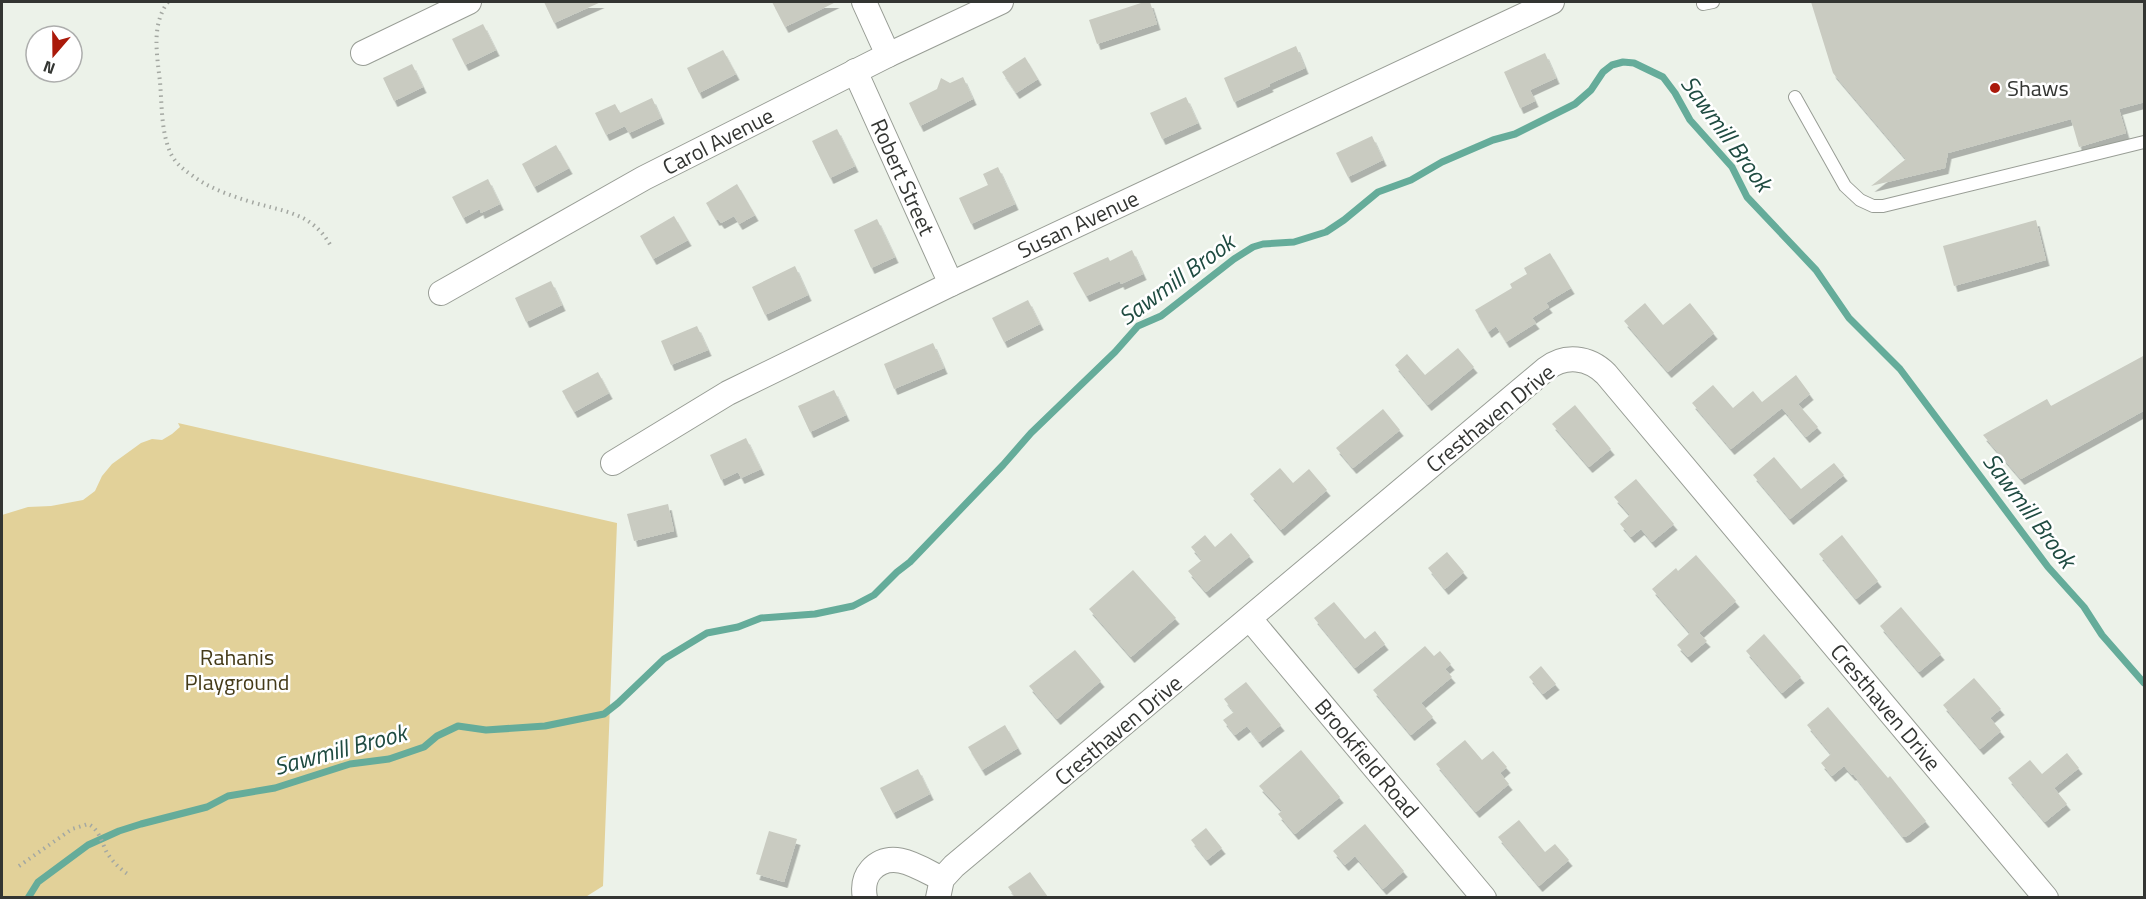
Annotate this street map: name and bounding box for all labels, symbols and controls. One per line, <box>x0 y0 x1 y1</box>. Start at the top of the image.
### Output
north arrow <box>24 24 84 84</box>
text: N <box>40 55 58 81</box>
water label: Sawmill Brook <box>1672 67 1784 201</box>
place label: Shaws <box>2007 71 2069 105</box>
marker: Shaws <box>1988 81 2002 95</box>
street label: Carol Avenue <box>656 98 780 184</box>
street label: Robert Street <box>862 113 944 241</box>
street label: Susan Avenue <box>1012 181 1144 267</box>
water label: Sawmill Brook <box>1110 222 1244 334</box>
street label: Cresthaven Drive <box>1418 355 1562 481</box>
water label: Sawmill Brook <box>1975 445 2087 578</box>
street label: Cresthaven Drive <box>1822 636 1950 778</box>
park label: Rahanis Playground <box>185 640 289 699</box>
street label: Cresthaven Drive <box>1047 666 1189 794</box>
street label: Brookfield Road <box>1307 691 1427 825</box>
water label: Sawmill Brook <box>270 713 414 784</box>

